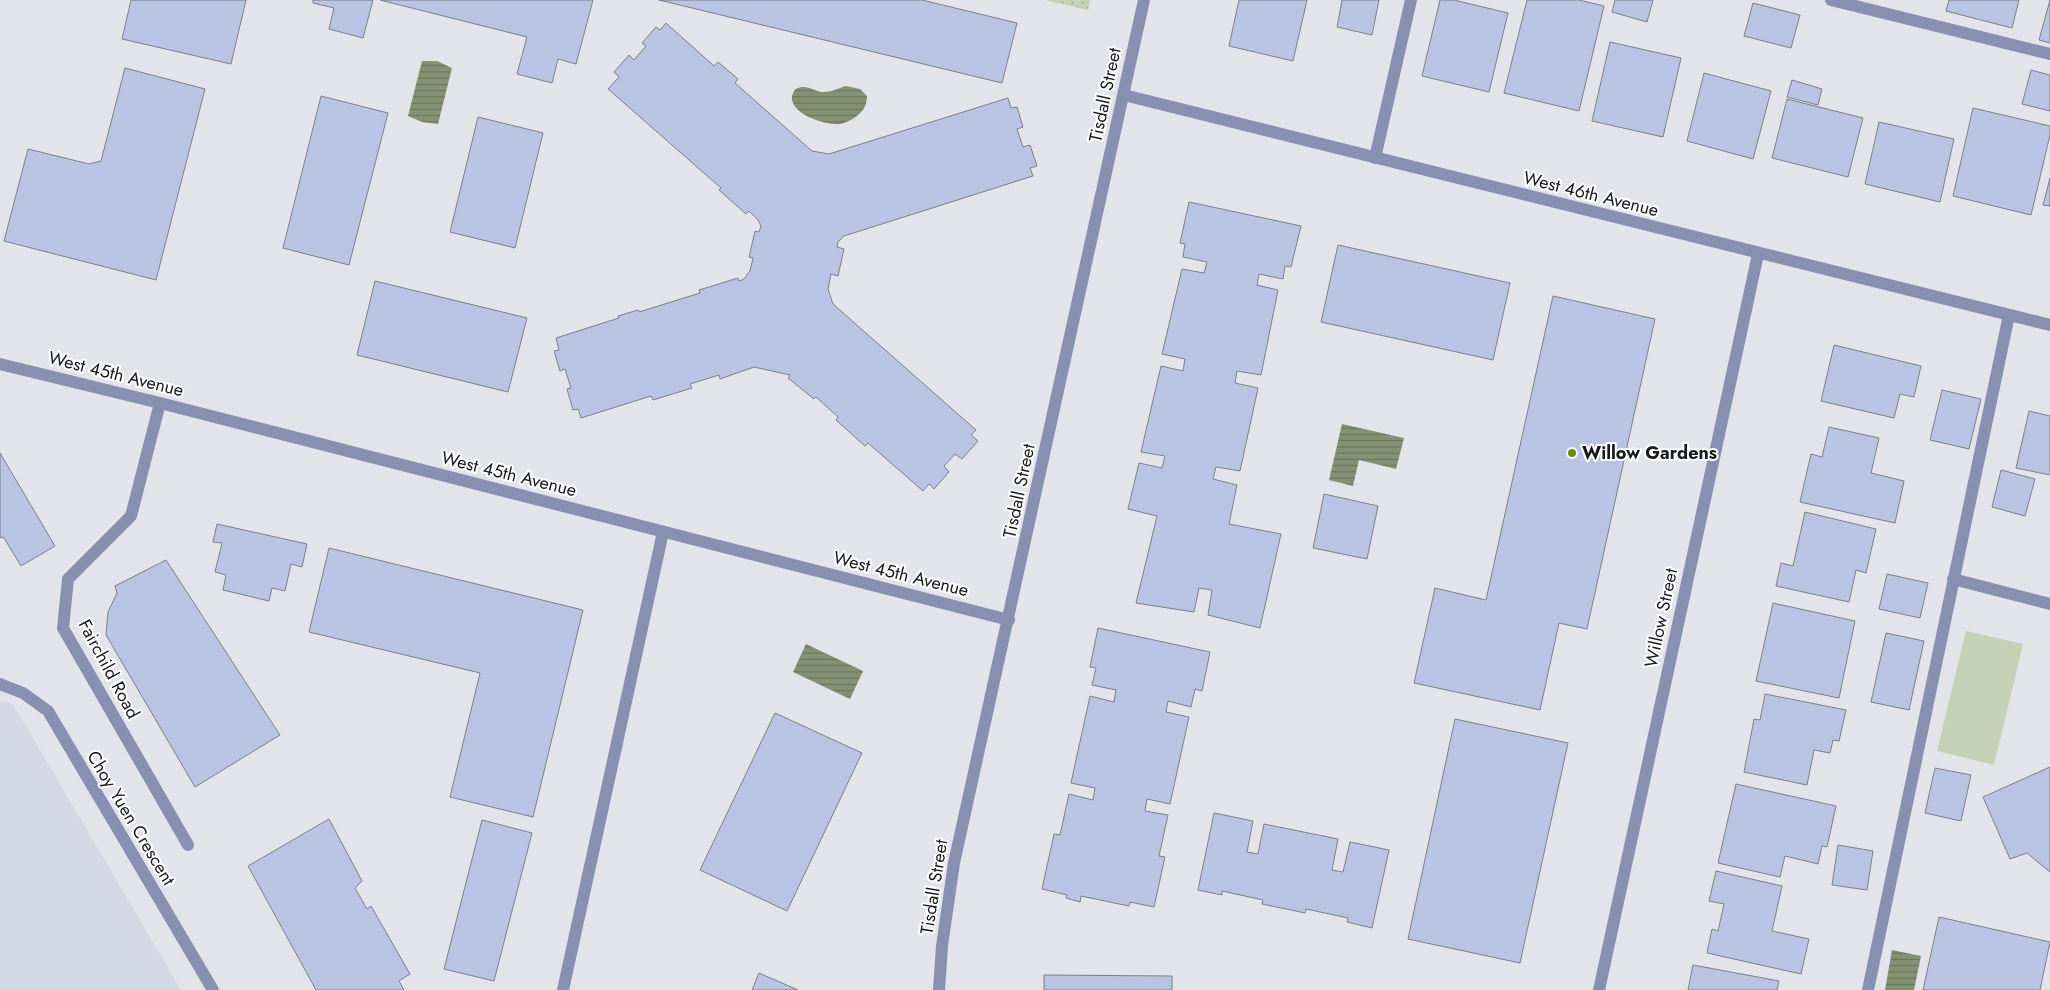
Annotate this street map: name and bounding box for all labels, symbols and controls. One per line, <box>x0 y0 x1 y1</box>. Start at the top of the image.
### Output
street label: Tisdall Street <box>1082 45 1128 145</box>
street label: West 46th Avenue <box>1521 165 1661 223</box>
street label: West 45th Avenue <box>46 345 186 403</box>
place label: Willow Gardens <box>1582 440 1717 466</box>
street label: Tisdall Street <box>996 441 1042 541</box>
street label: West 45th Avenue <box>439 445 579 503</box>
marker: Willow Gardens <box>1566 447 1578 459</box>
street label: West 45th Avenue <box>831 545 971 603</box>
street label: Willow Street <box>1638 565 1684 670</box>
street label: Fairchild Road <box>72 615 146 723</box>
street label: Choy Yuen Crescent <box>80 746 182 891</box>
street label: Tisdall Street <box>914 837 954 936</box>

